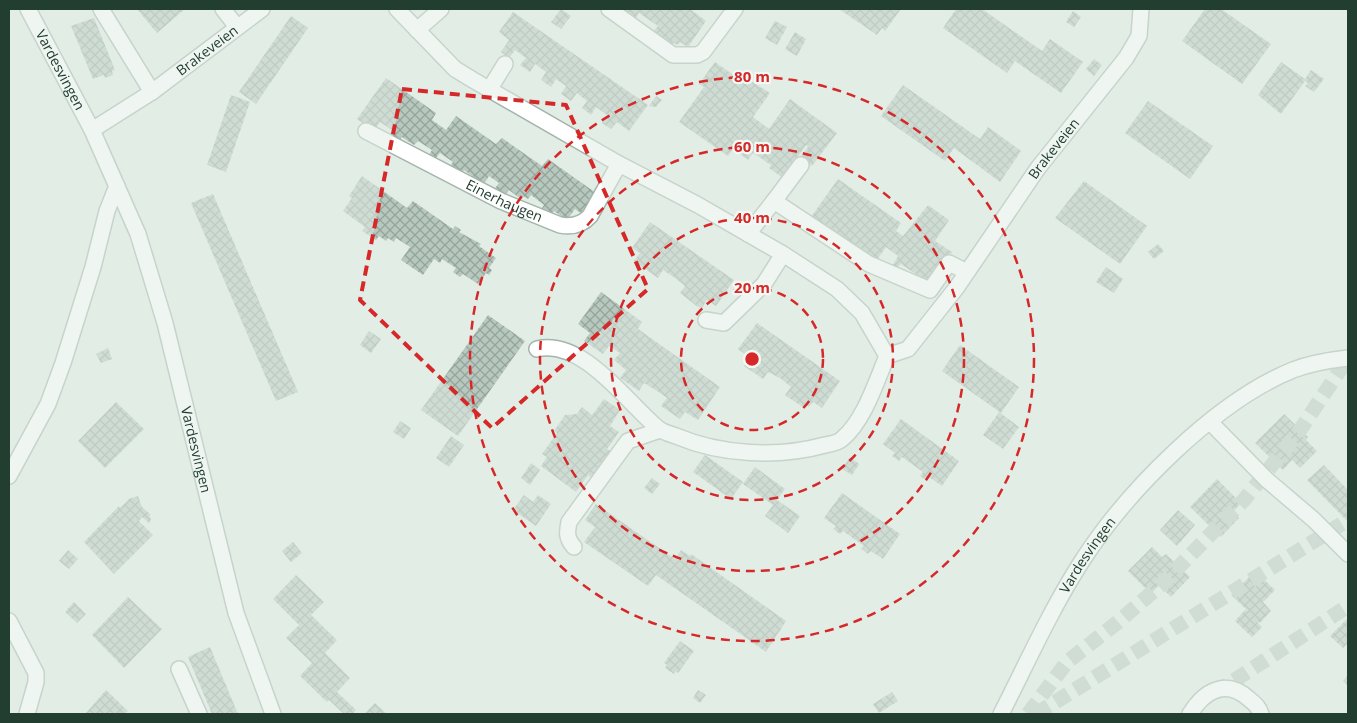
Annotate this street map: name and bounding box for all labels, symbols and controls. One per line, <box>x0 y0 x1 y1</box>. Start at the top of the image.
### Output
street label: Brakeveien <box>172 21 241 80</box>
street label: Vardesvingen <box>32 26 90 113</box>
text: 80 m <box>734 66 770 86</box>
street label: Brakeveien <box>1023 114 1083 183</box>
text: 60 m <box>734 136 770 156</box>
street label: Einerhaugen <box>463 174 546 226</box>
text: 40 m <box>734 207 770 227</box>
text: 20 m <box>734 277 770 297</box>
centre of rings <box>743 350 761 368</box>
street label: Vardesvingen <box>177 404 216 495</box>
street label: Vardesvingen <box>1055 513 1119 597</box>

